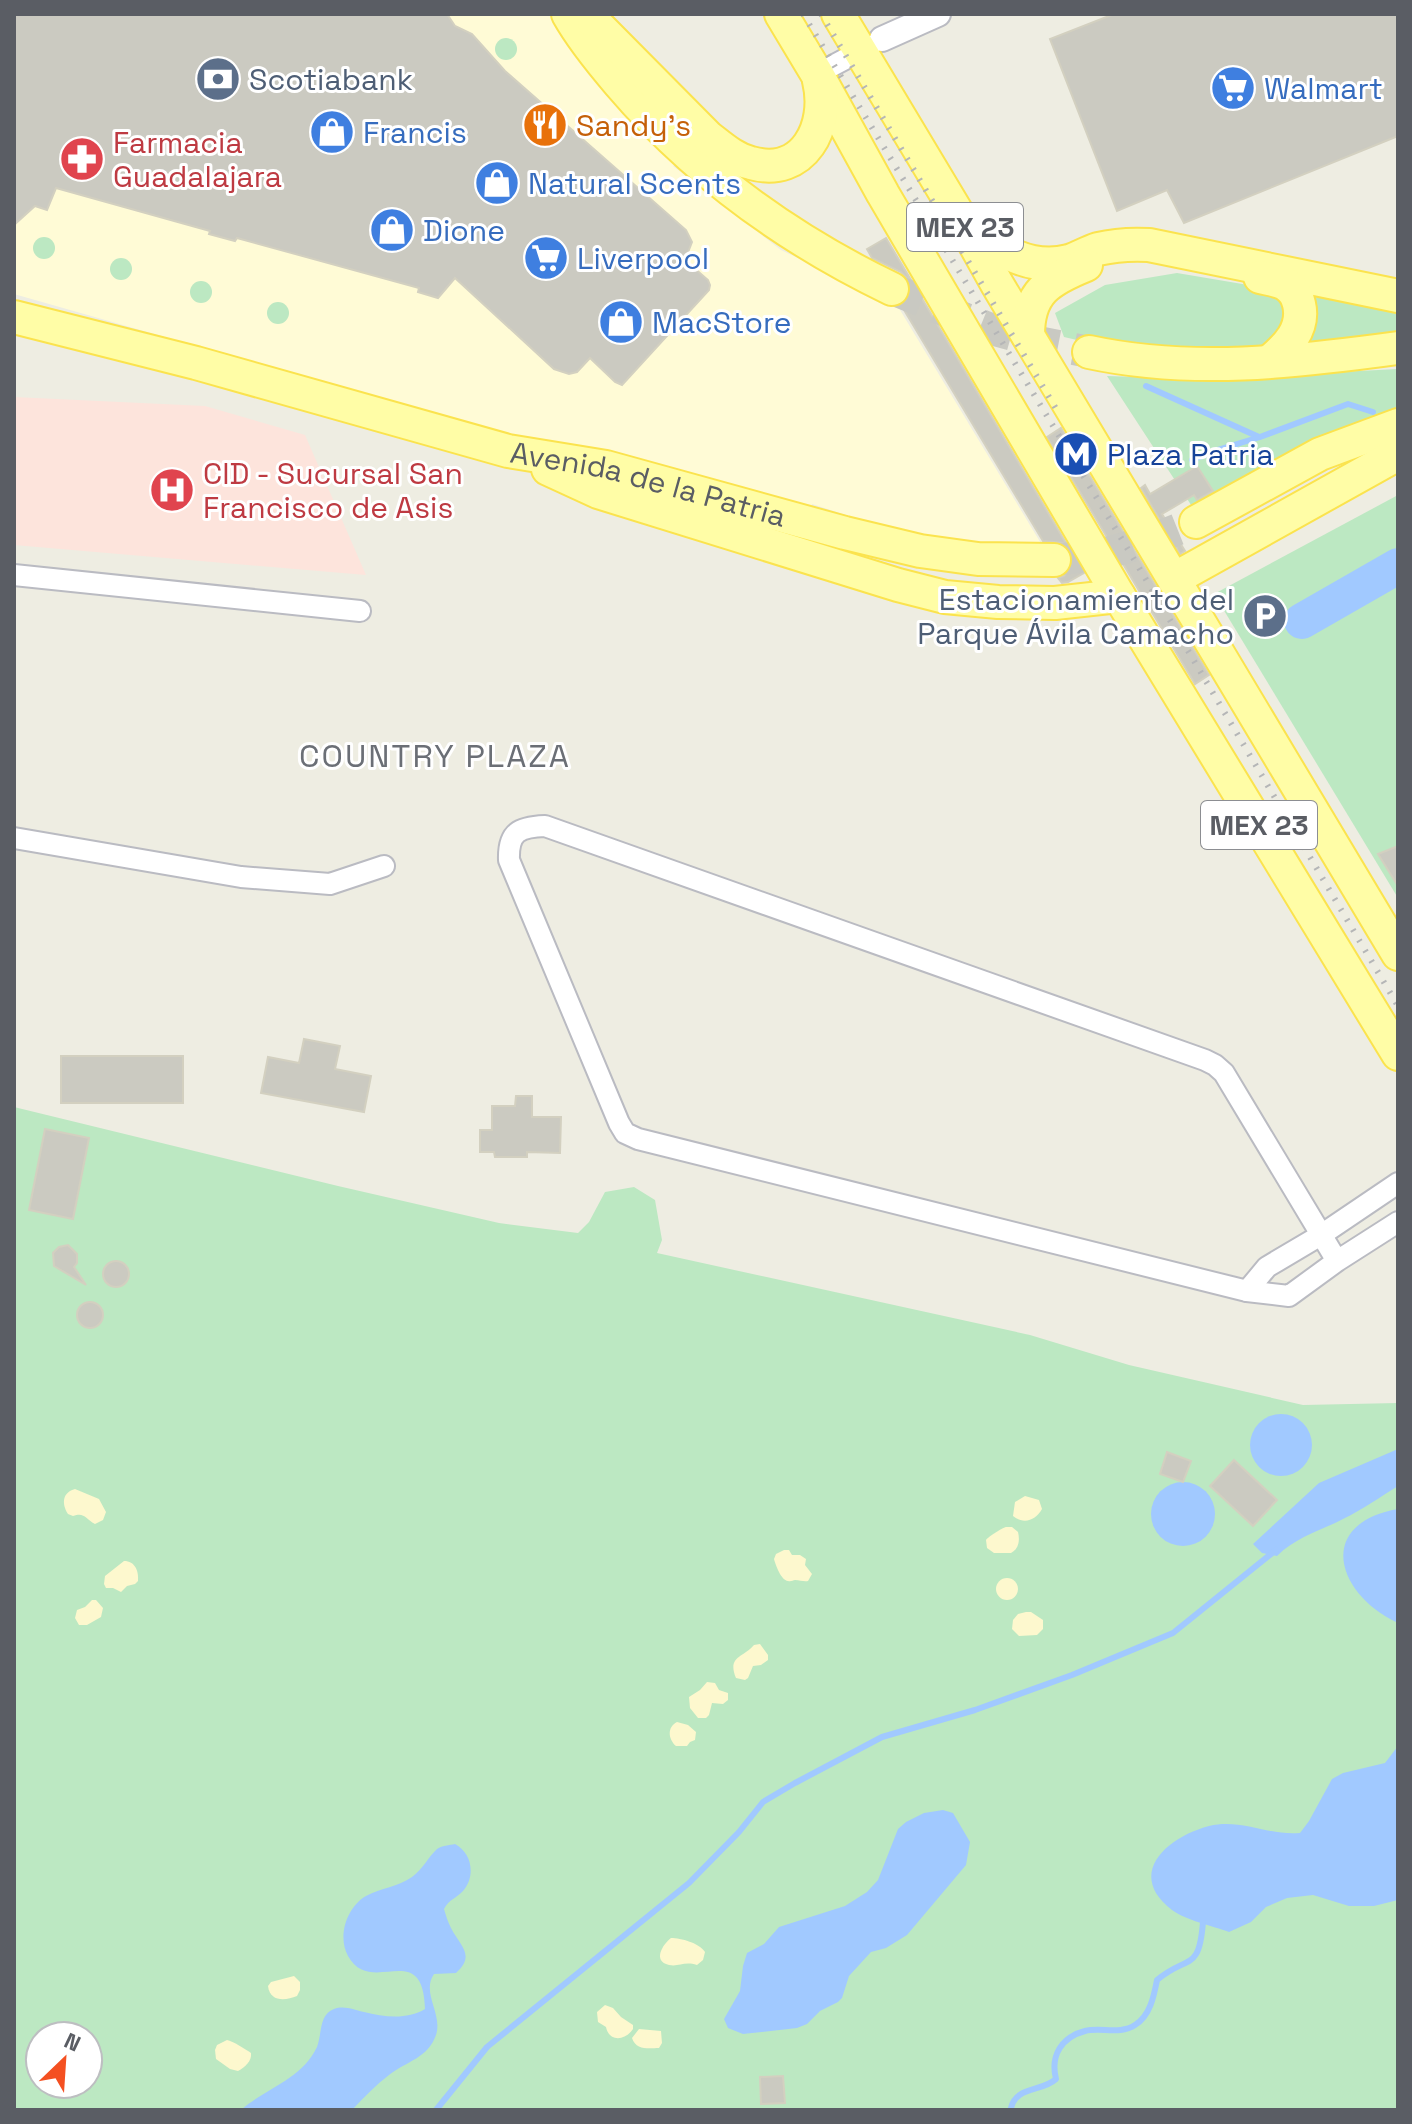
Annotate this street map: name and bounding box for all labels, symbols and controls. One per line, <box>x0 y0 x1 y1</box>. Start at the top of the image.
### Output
bank icon: Scotiabank <box>194 55 242 103</box>
place label: Scotiabank <box>249 60 413 99</box>
supermarket icon: Walmart <box>1209 64 1257 112</box>
place label: Walmart <box>1264 69 1383 108</box>
restaurant icon: Sandy's <box>521 101 569 149</box>
place label: Sandy's <box>576 106 691 145</box>
shop icon: Francis <box>308 108 356 156</box>
place label: Francis <box>363 113 467 152</box>
place label: Farmacia Guadalajara <box>113 123 282 196</box>
pharmacy icon: Farmacia Guadalajara <box>58 135 106 183</box>
shop icon: Natural Scents <box>473 159 521 207</box>
place label: Natural Scents <box>528 164 741 203</box>
road number: MEX 23 <box>907 203 1023 251</box>
shop icon: Dione <box>368 206 416 254</box>
place label: Dione <box>423 211 505 250</box>
supermarket icon: Liverpool <box>522 234 570 282</box>
place label: Liverpool <box>577 239 709 278</box>
shop icon: MacStore <box>597 298 645 346</box>
place label: MacStore <box>652 303 791 342</box>
metro station icon: Plaza Patria <box>1052 430 1100 478</box>
street label: Avenida de la Patria <box>508 432 791 535</box>
place label: Plaza Patria <box>1107 435 1274 474</box>
place label: CID - Sucursal San Francisco de Asis <box>203 454 463 527</box>
hospital icon: CID - Sucursal San Francisco de Asis <box>148 466 196 514</box>
place label: Estacionamiento del Parque Ávila Camacho <box>917 580 1234 653</box>
parking icon: Estacionamiento del Parque Ávila Camacho <box>1241 592 1289 640</box>
district label: COUNTRY PLAZA <box>299 736 571 776</box>
road number: MEX 23 <box>1201 801 1317 849</box>
north arrow <box>24 2020 104 2100</box>
text: N <box>60 2026 85 2058</box>

